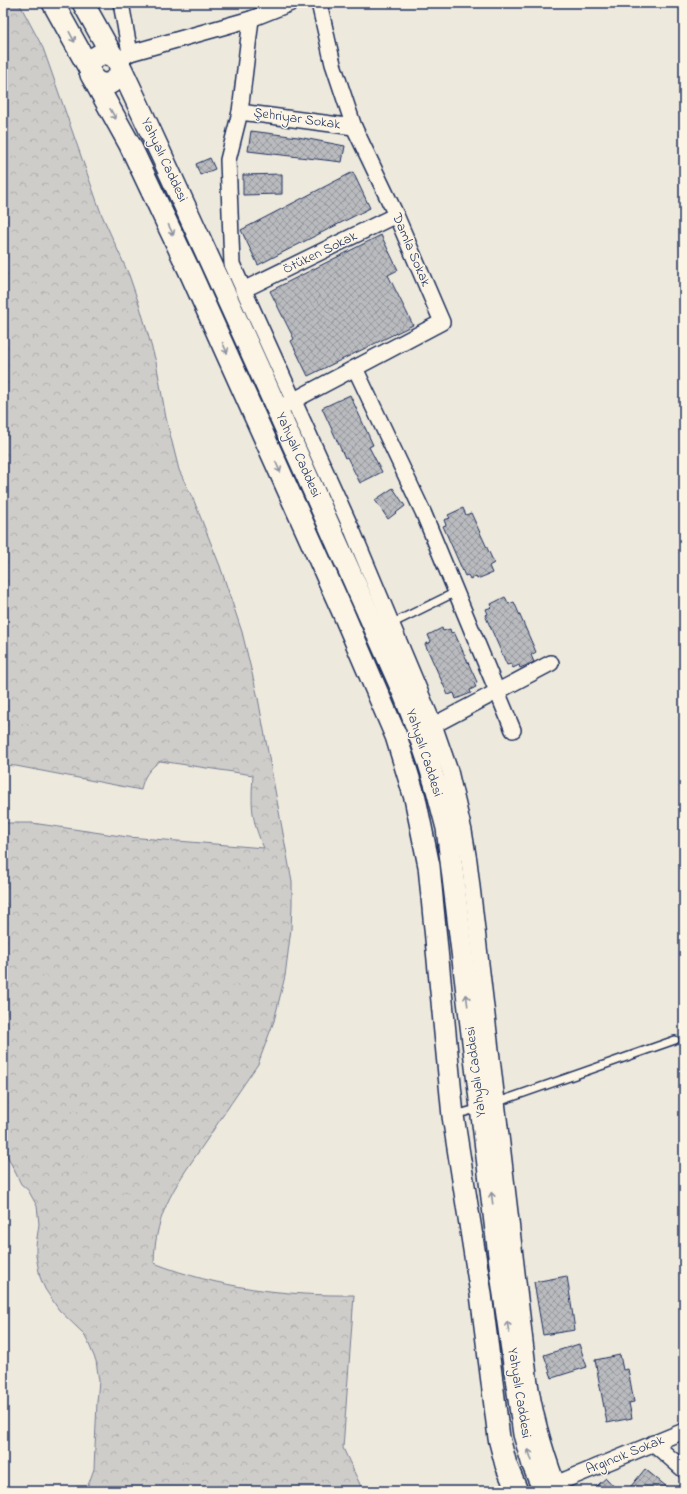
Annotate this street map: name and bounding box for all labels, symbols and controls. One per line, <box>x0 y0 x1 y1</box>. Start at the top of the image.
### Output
one-way arrow <box>68 30 76 42</box>
street label: Şehriyar Sokak <box>252 103 343 137</box>
one-way arrow <box>109 108 117 120</box>
street label: Yahyalı Caddesi <box>134 114 193 206</box>
street label: Damla Sokak <box>386 209 436 291</box>
one-way arrow <box>168 224 175 236</box>
street label: Ötüken Sokak <box>279 226 361 280</box>
one-way arrow <box>222 342 229 354</box>
street label: Yahyalı Caddesi <box>269 409 326 501</box>
one-way arrow <box>275 461 282 473</box>
street label: Yahyalı Caddesi <box>399 706 448 800</box>
one-way arrow <box>463 993 471 1006</box>
street label: Yahyalı Caddesi <box>460 1025 493 1119</box>
one-way arrow <box>488 1192 495 1205</box>
one-way arrow <box>504 1321 512 1334</box>
street label: Yahyalı Caddesi <box>501 1346 537 1440</box>
street label: Argıncık Sokak <box>583 1429 668 1481</box>
one-way arrow <box>525 1449 533 1461</box>

